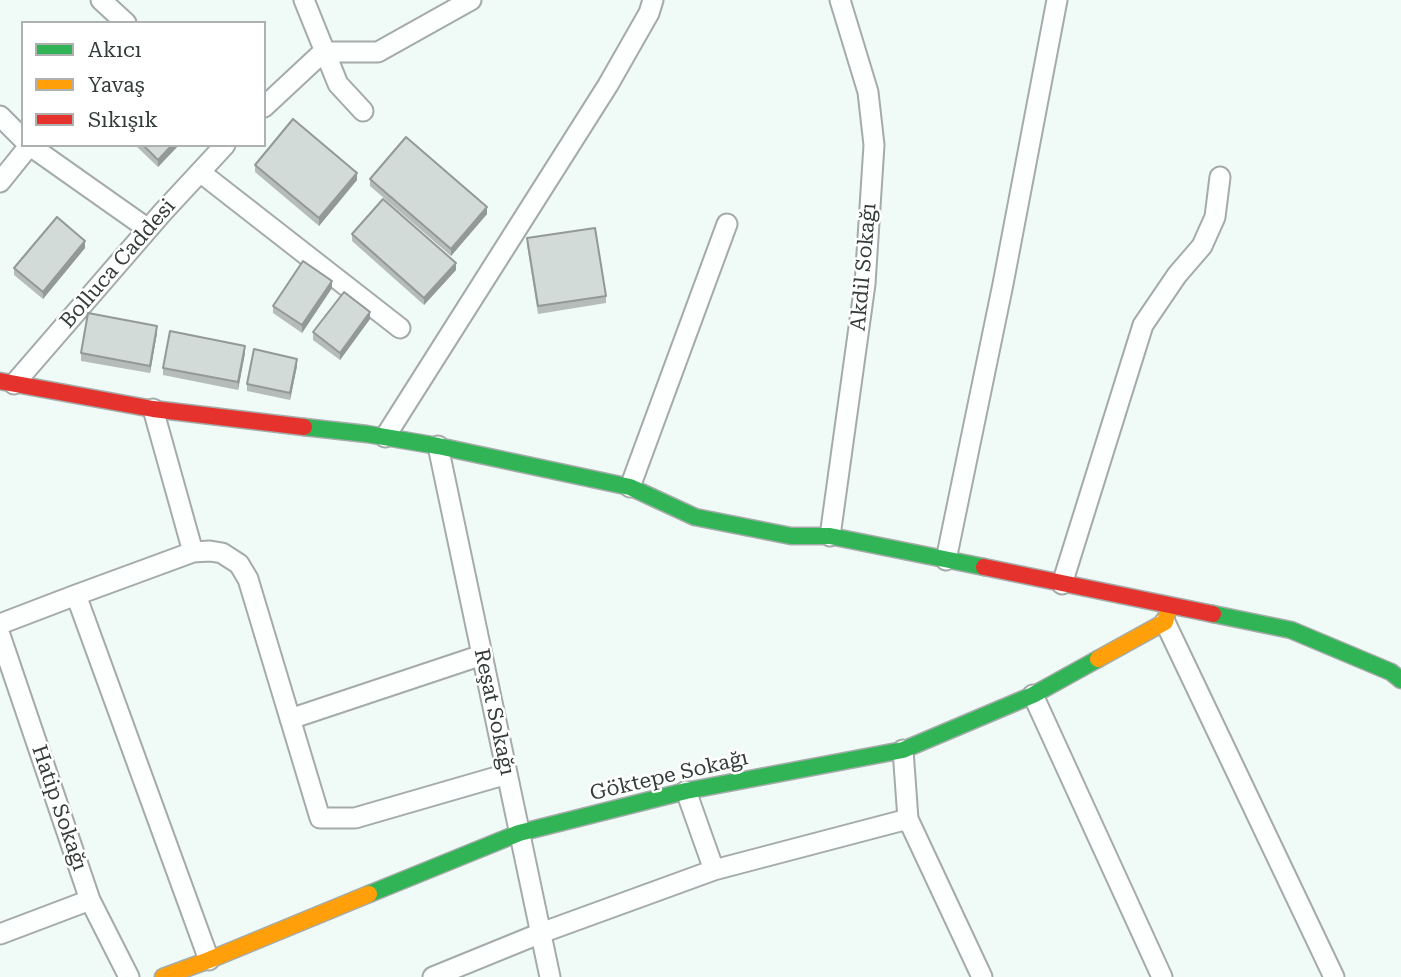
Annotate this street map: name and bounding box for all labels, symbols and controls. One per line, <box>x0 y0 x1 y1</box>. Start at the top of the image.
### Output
legend <box>21 21 266 147</box>
text: Akıcı <box>88 38 141 62</box>
text: Yavaş <box>88 73 145 97</box>
text: Sıkışık <box>88 108 158 132</box>
street label: Bolluca Caddesi <box>55 194 181 334</box>
street label: Akdil Sokağı <box>846 202 882 332</box>
street label: Reşat Sokağı <box>468 646 520 778</box>
street label: Hatip Sokağı <box>26 742 92 874</box>
street label: Göktepe Sokağı <box>587 746 751 806</box>

